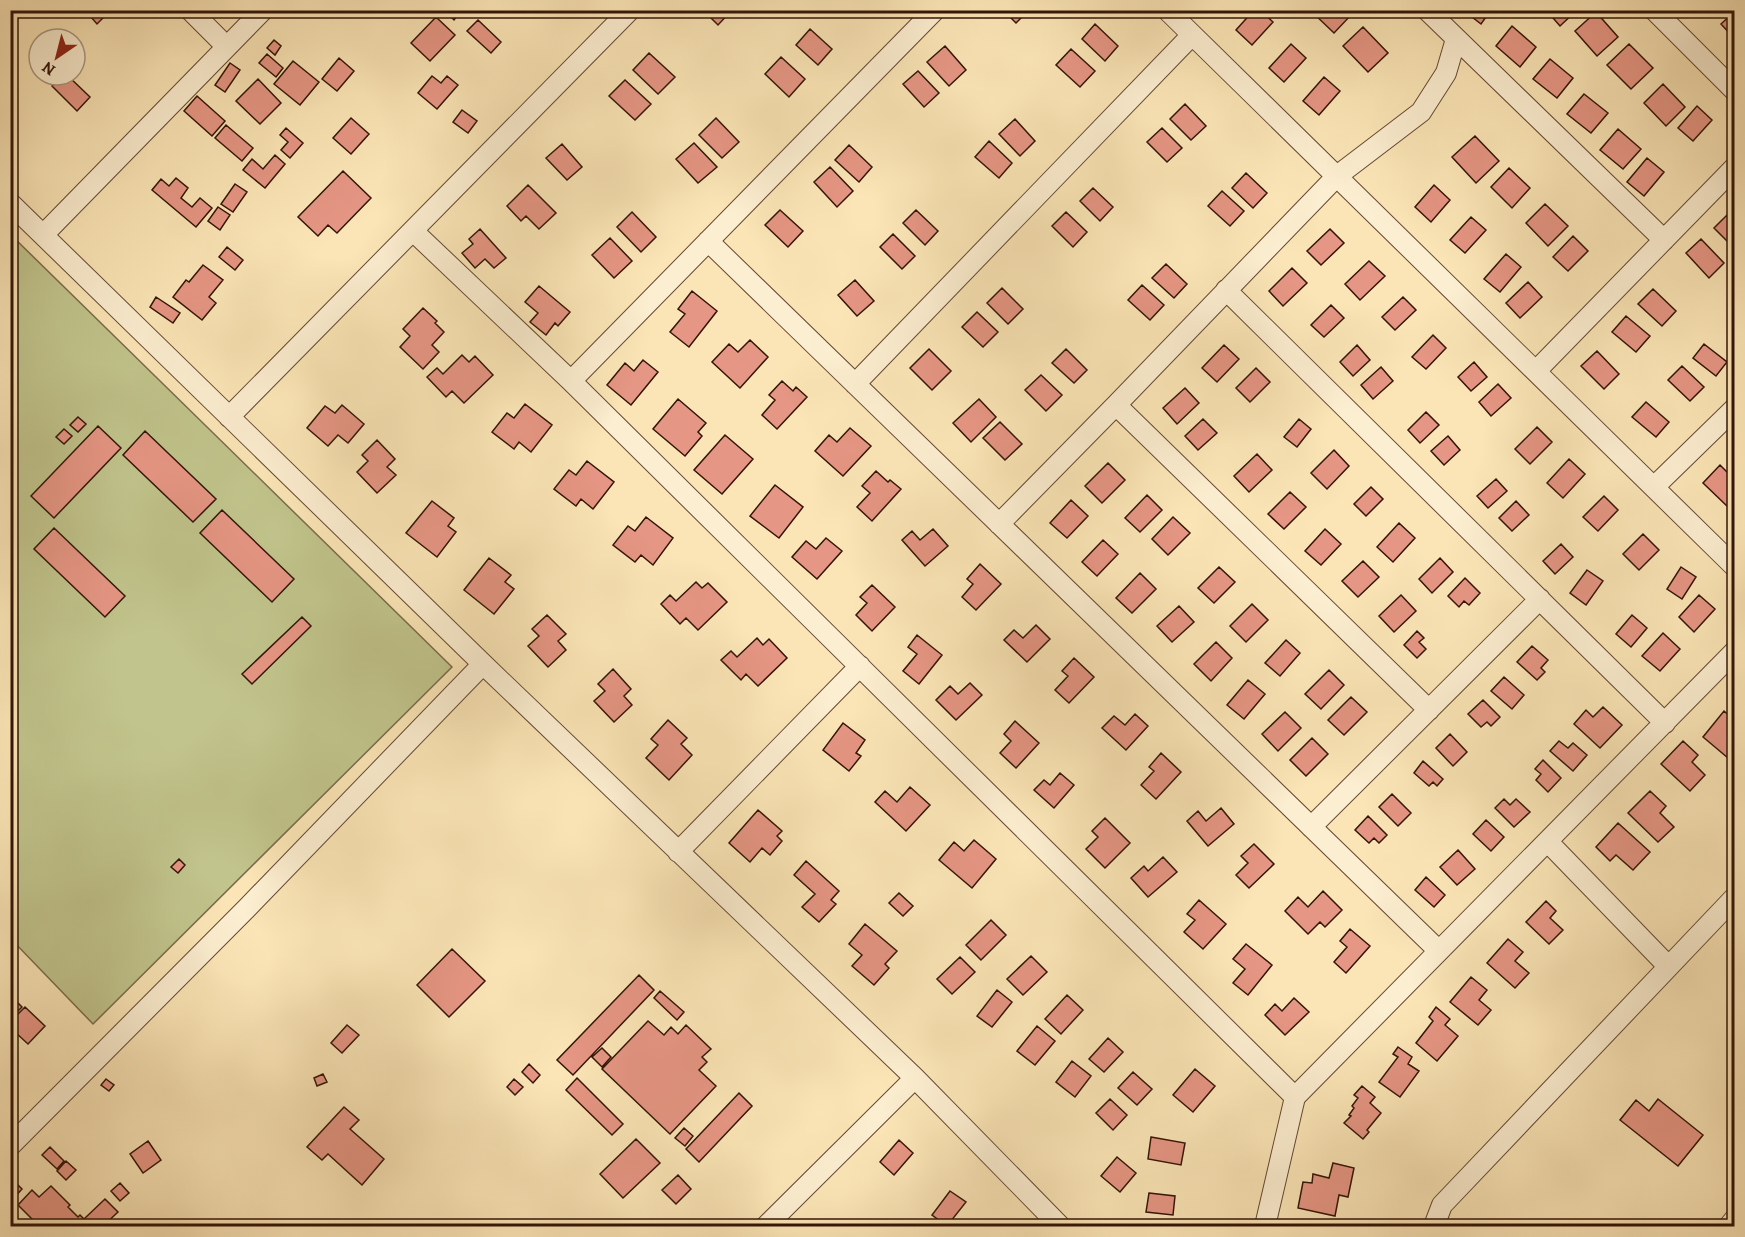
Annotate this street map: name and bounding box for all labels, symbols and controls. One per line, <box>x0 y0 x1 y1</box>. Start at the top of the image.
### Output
north arrow <box>27 27 87 87</box>
text: N <box>38 56 60 81</box>

